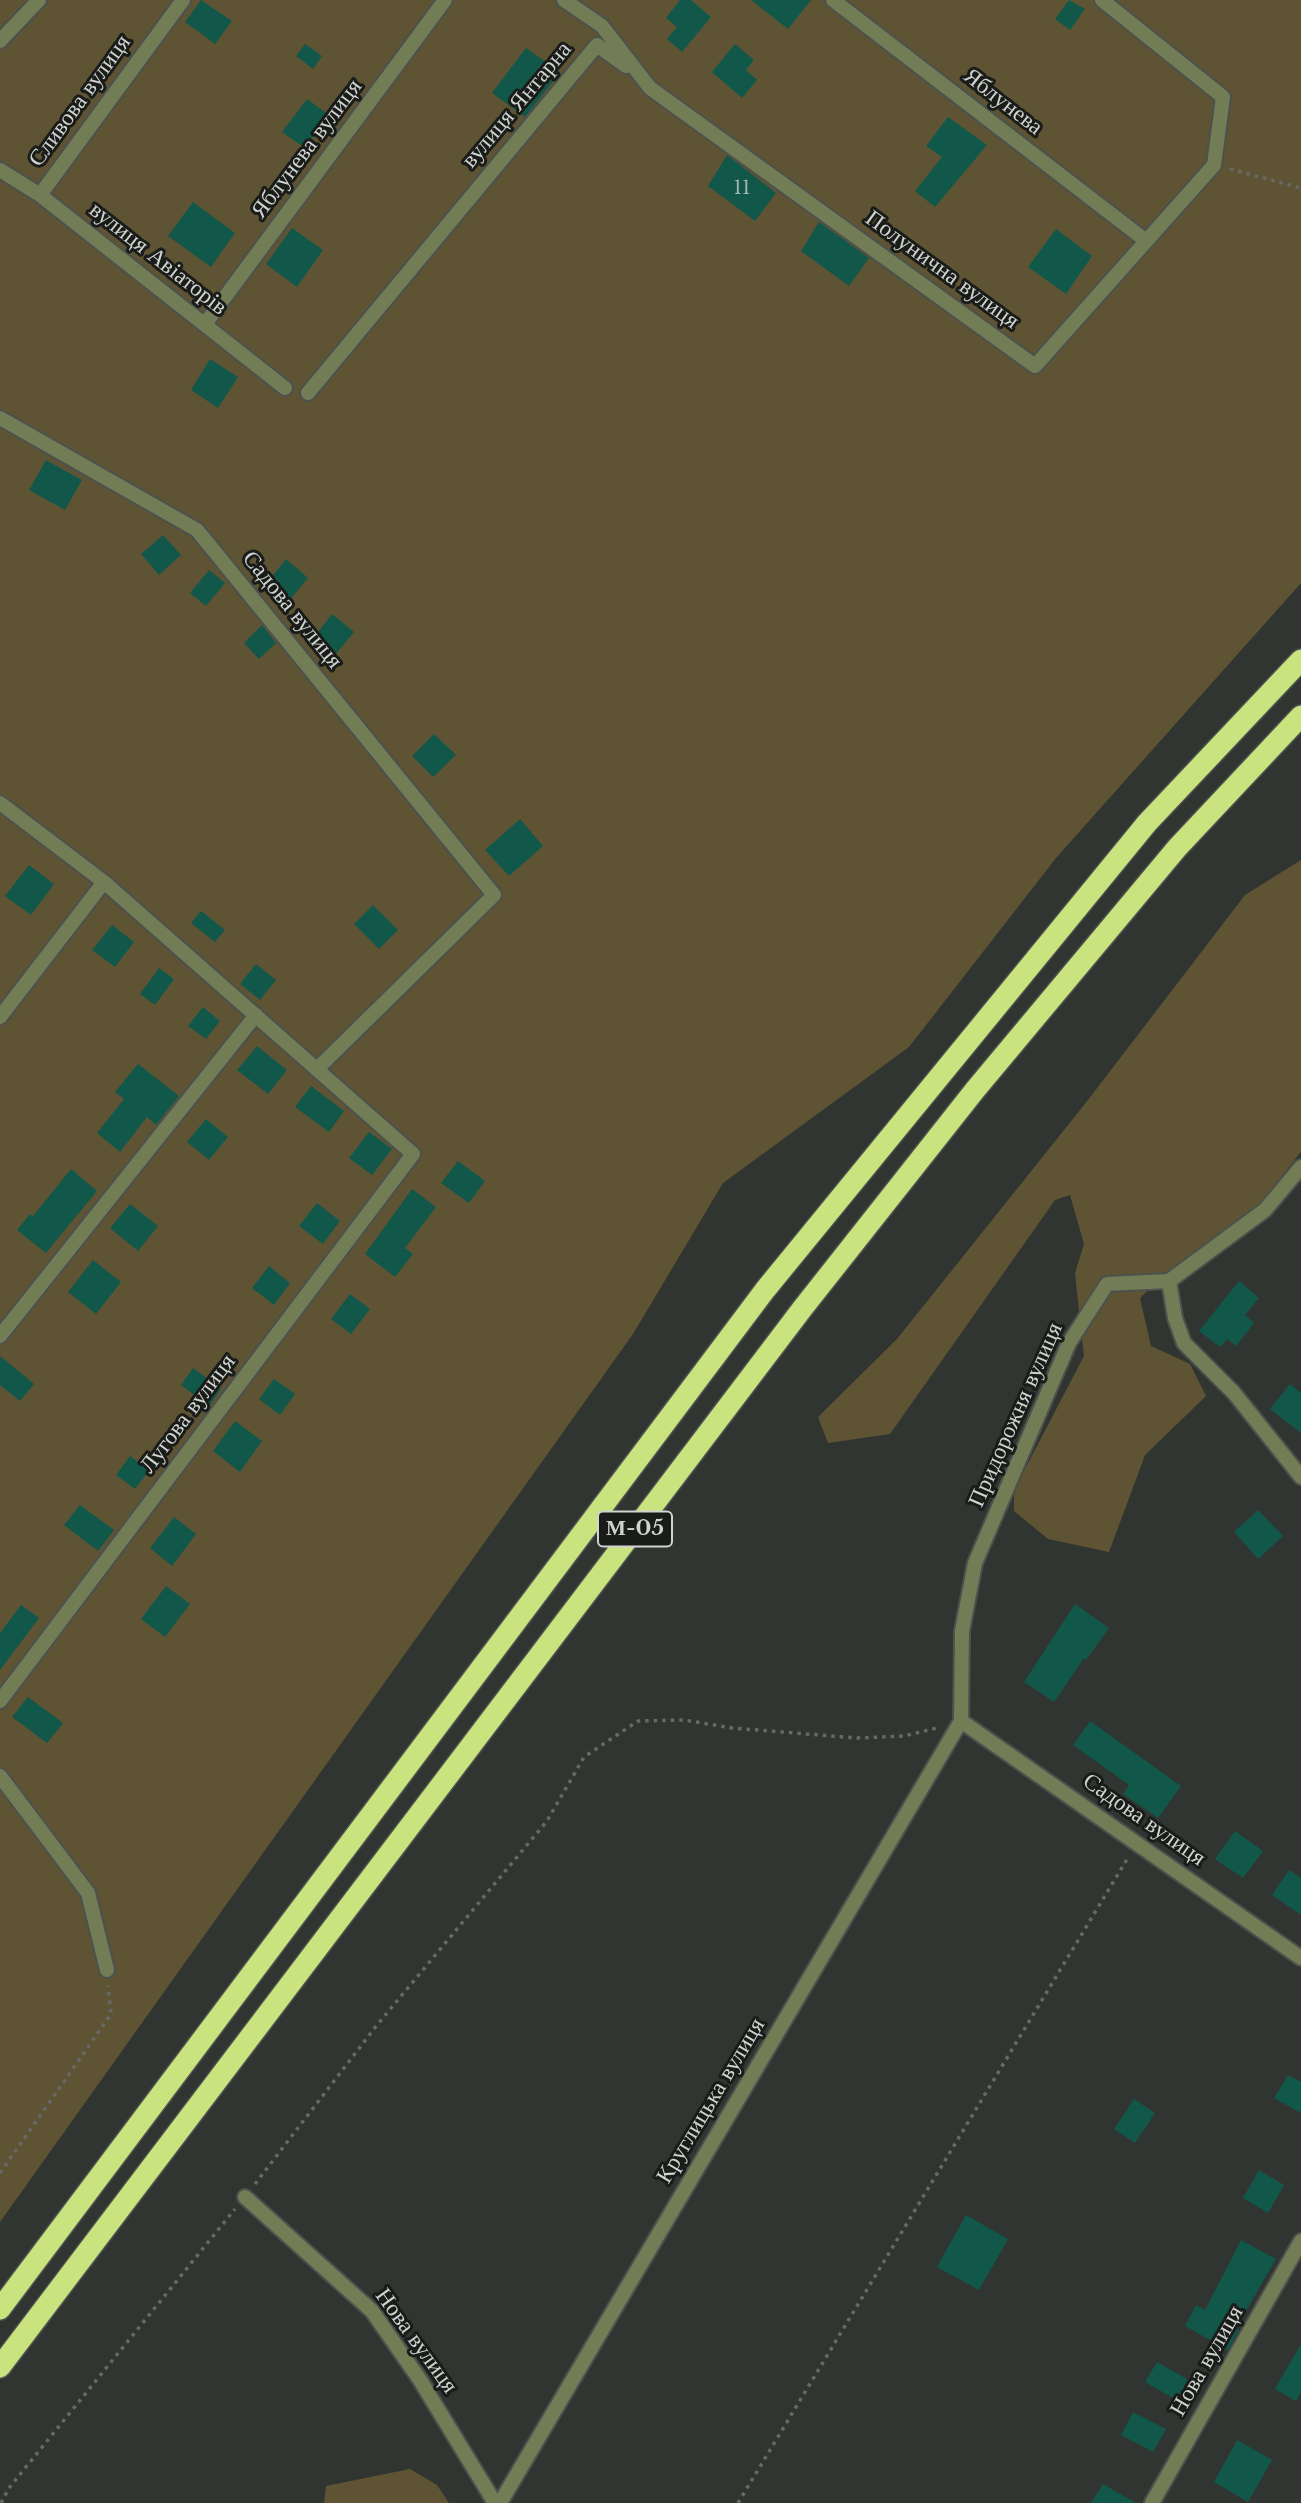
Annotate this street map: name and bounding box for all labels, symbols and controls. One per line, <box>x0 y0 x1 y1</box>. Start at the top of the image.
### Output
street label: Сливова вулиця <box>23 30 137 172</box>
street label: вулиця Янтарна <box>456 36 578 174</box>
street label: Яблунева <box>958 63 1048 141</box>
street label: Яблунева вулиця <box>246 74 368 224</box>
house number: 11 <box>734 178 750 200</box>
street label: вулиця Авіаторів <box>84 197 232 321</box>
street label: Полунична вулиця <box>860 205 1024 335</box>
street label: Садова вулиця <box>236 546 348 674</box>
street label: Придорожня вулиця <box>963 1319 1069 1511</box>
street label: Лугова вулиця <box>134 1349 242 1479</box>
road number: М-05 <box>598 1512 672 1546</box>
street label: Садова вулиця <box>1077 1768 1211 1872</box>
street label: Круглицька вулиця <box>651 2013 771 2189</box>
street label: Нова вулиця <box>369 2283 463 2399</box>
street label: Нова вулиця <box>1164 2301 1250 2421</box>

